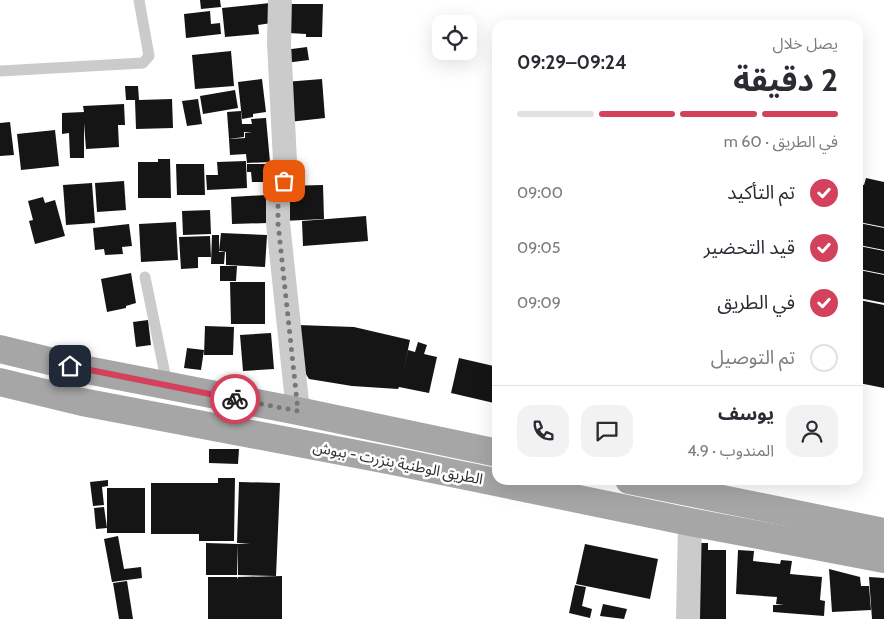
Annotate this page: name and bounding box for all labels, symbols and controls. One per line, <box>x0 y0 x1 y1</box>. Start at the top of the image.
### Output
map controls <box>432 15 477 60</box>
button: locate <box>432 15 477 60</box>
text: يصل خلال <box>773 34 838 53</box>
text: 09:24–09:29 <box>517 51 627 74</box>
text: 2 دقيقة <box>733 60 838 99</box>
text: في الطريق · 60 m <box>724 132 838 151</box>
pin <box>263 160 305 202</box>
icon: bag <box>270 167 298 195</box>
icon: check <box>810 179 838 207</box>
text: تم التأكيد <box>727 181 795 204</box>
text: 09:00 <box>517 183 563 202</box>
icon: check <box>810 234 838 262</box>
text: قيد التحضير <box>704 236 795 259</box>
text: 09:05 <box>517 238 560 257</box>
icon: check <box>810 289 838 317</box>
text: في الطريق <box>717 291 795 314</box>
text: 09:09 <box>517 293 561 312</box>
pin <box>49 345 91 387</box>
text: تم التوصيل <box>711 346 795 369</box>
icon: home <box>56 352 84 380</box>
courier <box>210 374 260 424</box>
icon: bike <box>221 385 249 413</box>
text: يوسف <box>718 402 774 425</box>
button: phone <box>517 405 569 457</box>
button: chat <box>581 405 633 457</box>
button: person <box>786 405 838 457</box>
street label: الطريق الوطنية بنزرت - ببوش <box>311 438 484 489</box>
text: المندوب · 4.9 <box>687 441 774 460</box>

